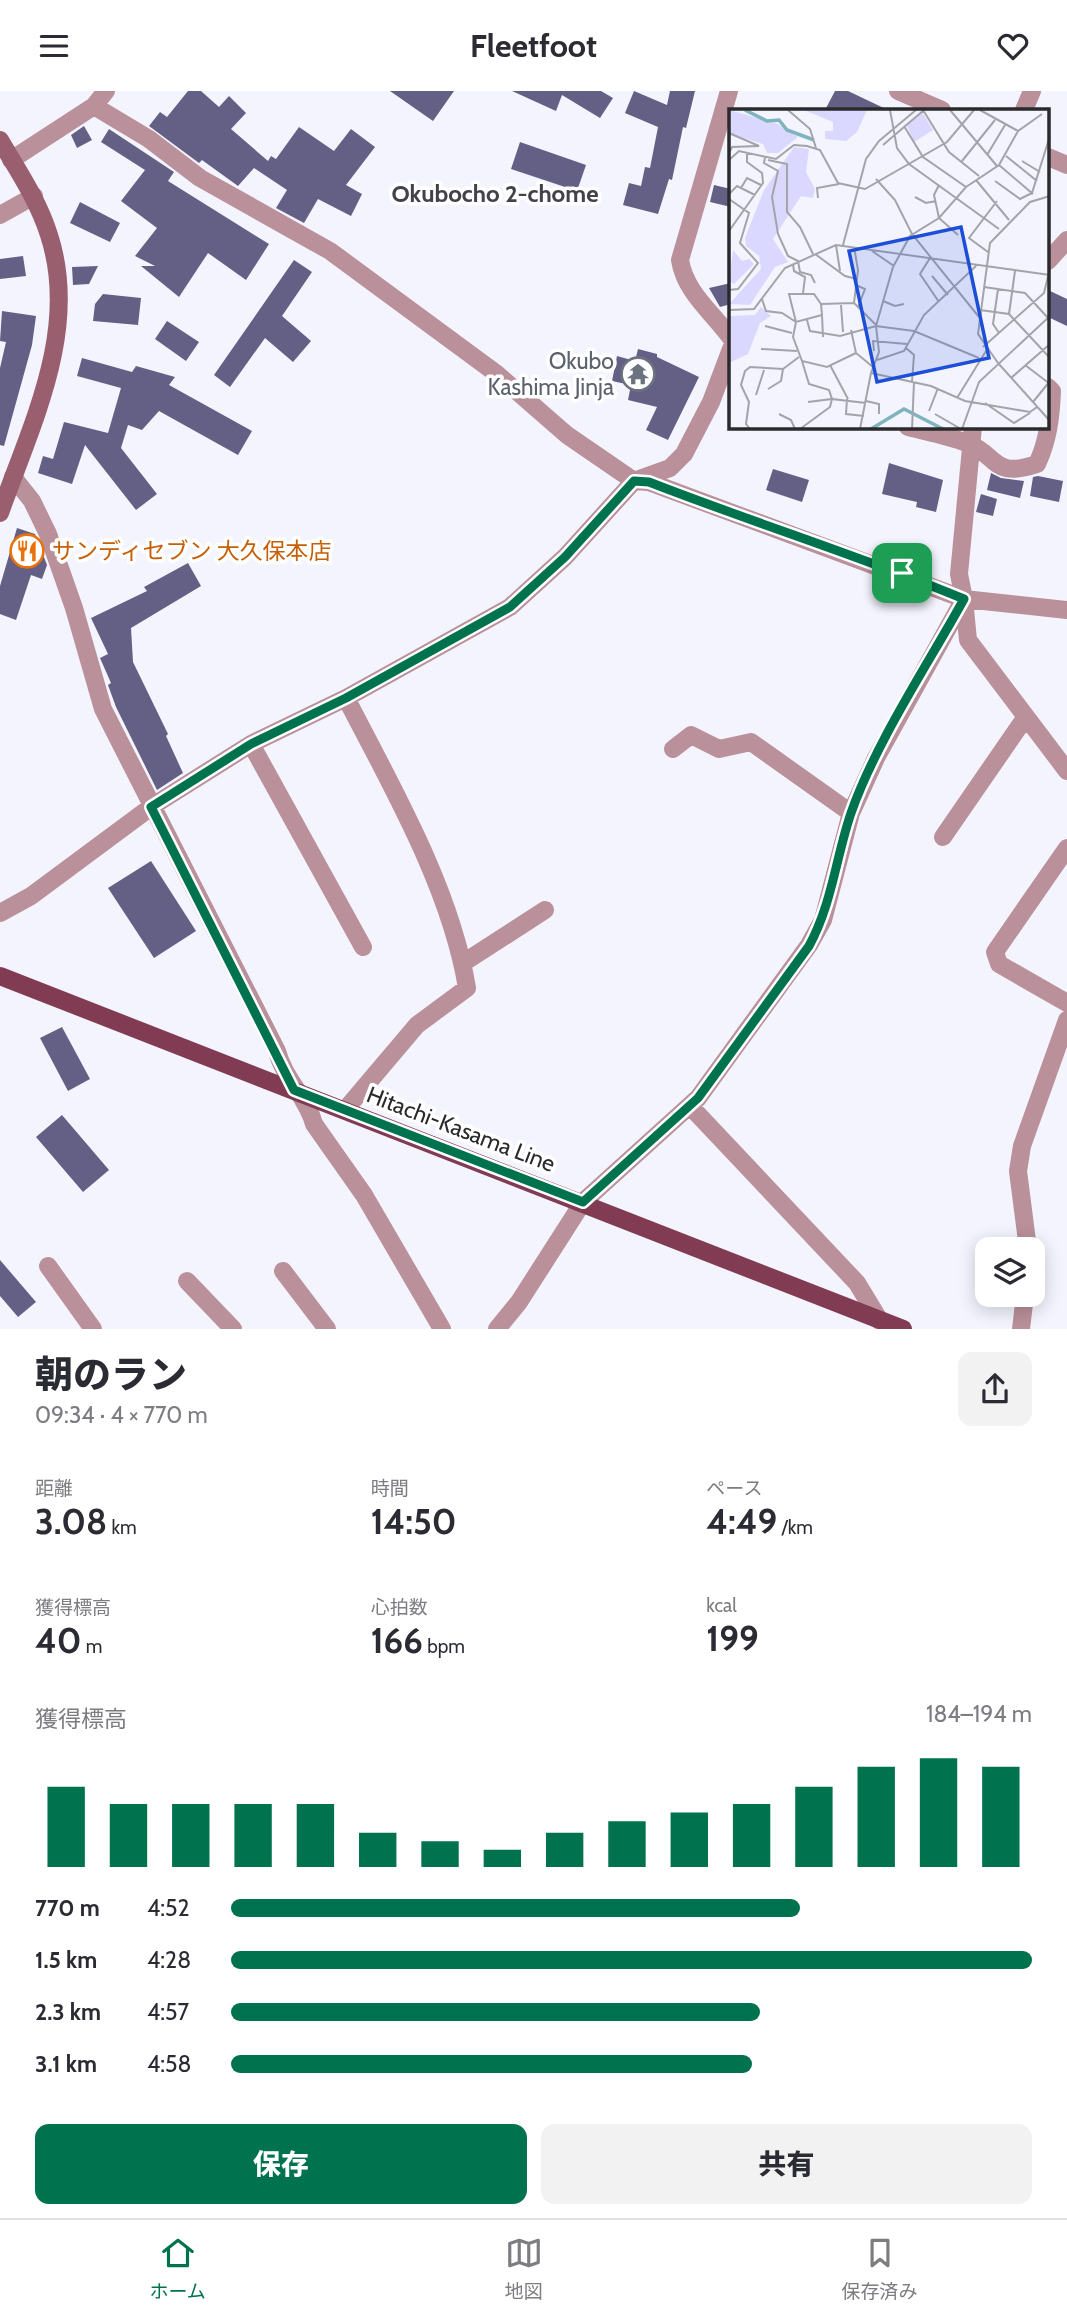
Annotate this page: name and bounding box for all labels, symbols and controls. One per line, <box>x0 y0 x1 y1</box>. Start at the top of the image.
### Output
text: Fleetfoot <box>470 26 597 65</box>
icon: menu <box>35 27 73 65</box>
icon: heart <box>994 27 1032 65</box>
inset map <box>729 109 1050 429</box>
district label: Okubocho 2-chome <box>391 179 599 208</box>
place label: Okubo Kashima Jinja <box>487 347 614 401</box>
temple icon: Okubo Kashima Jinja <box>619 355 657 393</box>
restaurant icon: サンディセブン 大久保本店 <box>8 532 46 570</box>
place label: サンディセブン 大久保本店 <box>52 537 332 565</box>
pin <box>872 543 932 603</box>
icon: arrive <box>883 554 921 592</box>
street label: Hitachi-Kasama Line <box>363 1080 559 1178</box>
map controls <box>975 1237 1045 1307</box>
button: layers <box>975 1237 1045 1307</box>
text: 朝のラン <box>35 1351 187 1398</box>
button: share <box>958 1352 1032 1426</box>
text: 09:34 · 4 × 770 m <box>35 1401 208 1429</box>
text: 距離 <box>35 1477 73 1500</box>
text: 時間 <box>371 1477 409 1500</box>
text: ペース <box>706 1477 762 1500</box>
text: 3.08 <box>35 1500 107 1543</box>
text: 14:50 <box>371 1500 457 1543</box>
text: 4:49 <box>706 1500 777 1543</box>
text: km <box>107 1516 137 1539</box>
text: /km <box>777 1516 813 1539</box>
text: kcal <box>706 1594 737 1617</box>
text: 獲得標高 <box>35 1596 111 1619</box>
text: 心拍数 <box>371 1596 428 1619</box>
text: 199 <box>706 1617 759 1660</box>
text: 40 <box>35 1619 81 1662</box>
text: 166 <box>371 1619 423 1662</box>
text: m <box>81 1635 102 1658</box>
text: bpm <box>423 1635 465 1658</box>
text: 184–194 m <box>926 1700 1032 1728</box>
text: 獲得標高 <box>35 1705 127 1733</box>
text: 770 m <box>35 1894 100 1922</box>
text: 4:52 <box>147 1894 190 1922</box>
text: 1.5 km <box>35 1946 97 1974</box>
text: 4:28 <box>147 1946 191 1974</box>
text: 2.3 km <box>35 1998 101 2026</box>
text: 4:57 <box>147 1998 189 2026</box>
text: 3.1 km <box>35 2050 97 2078</box>
text: 4:58 <box>147 2050 191 2078</box>
button: 保存 <box>35 2124 527 2204</box>
button: 共有 <box>541 2124 1032 2204</box>
tab: ホーム <box>149 2234 206 2303</box>
tab: 地図 <box>505 2234 543 2303</box>
tab: 保存済み <box>842 2234 918 2303</box>

